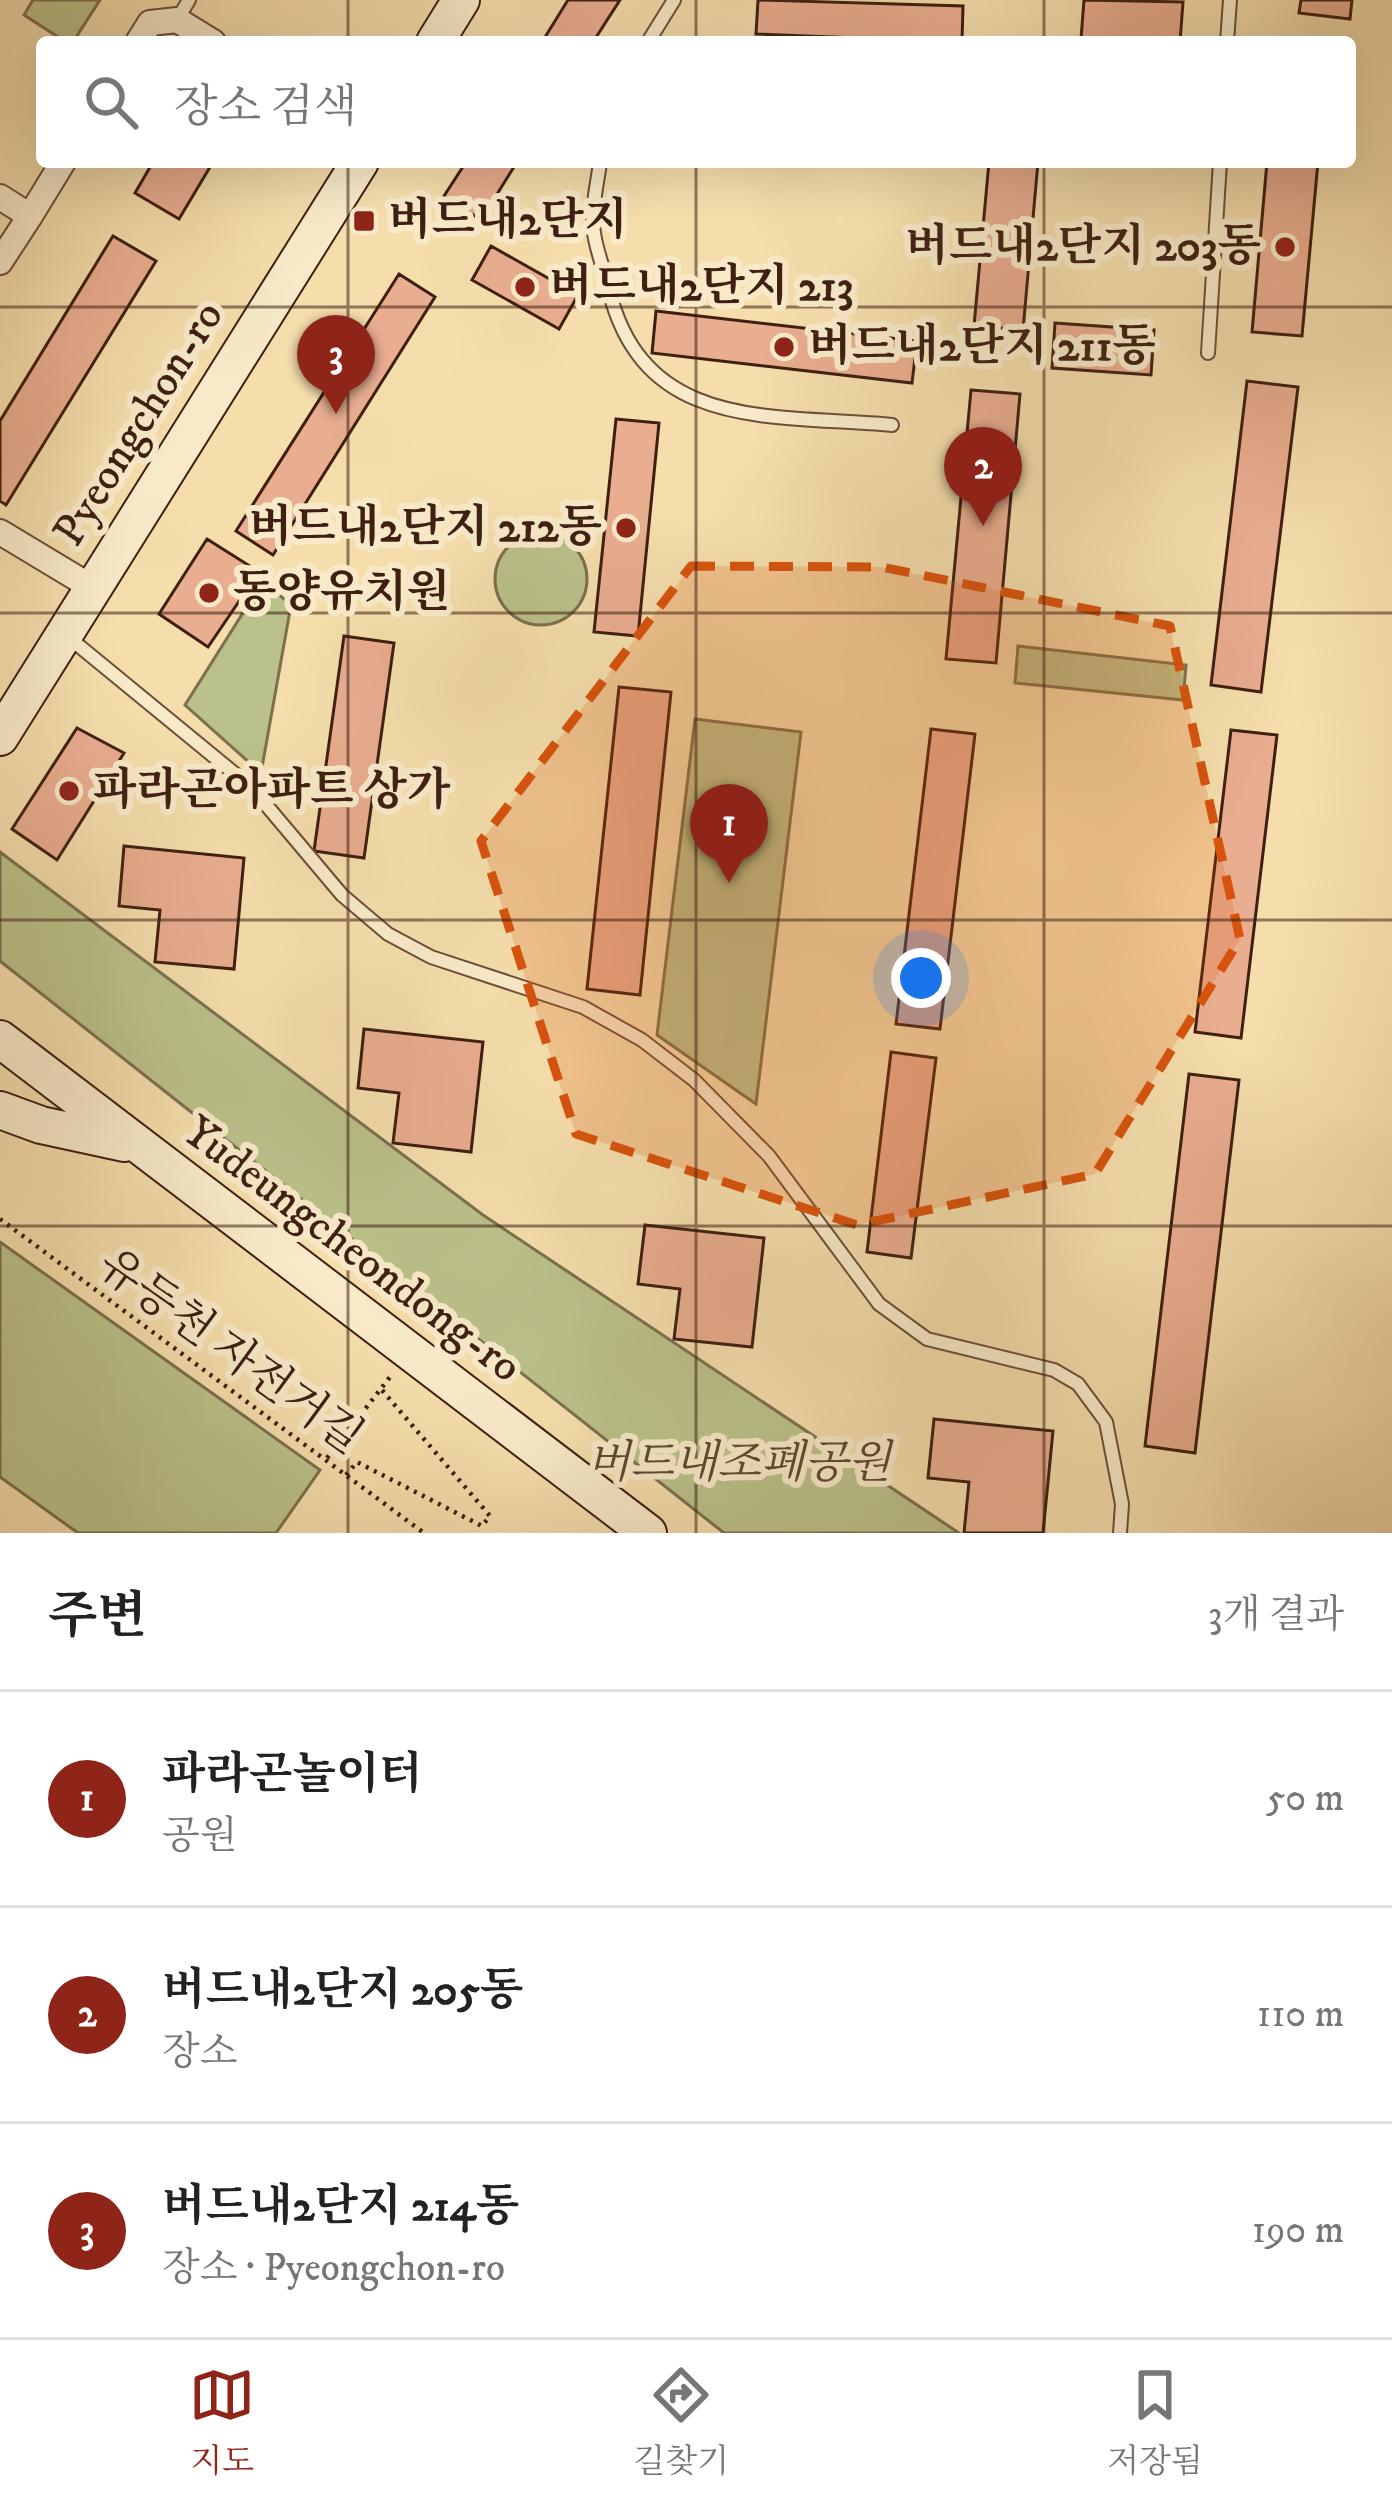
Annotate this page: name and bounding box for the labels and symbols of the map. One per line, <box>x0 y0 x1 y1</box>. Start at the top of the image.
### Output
place label: 버드내2단지 <box>388 193 627 249</box>
marker: 버드내2단지 <box>351 208 377 234</box>
place label: 버드내2단지 203동 <box>905 219 1261 275</box>
marker: 버드내2단지 203동 <box>1272 234 1298 260</box>
place label: 버드내2단지 213 <box>549 259 854 315</box>
marker: 버드내2단지 213 <box>512 274 538 300</box>
street label: Pyeongchon-ro <box>41 291 237 557</box>
pin: 3 <box>297 315 375 414</box>
place label: 버드내2단지 211동 <box>808 319 1156 375</box>
marker: 버드내2단지 211동 <box>771 334 797 360</box>
pin: 2 <box>944 427 1022 526</box>
place label: 버드내2단지 212동 <box>249 500 602 556</box>
marker: 버드내2단지 212동 <box>613 515 639 541</box>
place label: 동양유치원 <box>233 565 450 621</box>
marker: 동양유치원 <box>196 580 222 606</box>
place label: 파라곤아파트 상가 <box>93 763 451 819</box>
marker: 파라곤아파트 상가 <box>56 778 82 804</box>
pin: 1 <box>690 784 768 883</box>
your location <box>891 948 951 1008</box>
street label: Yudeungcheondong-ro <box>172 1105 532 1395</box>
street label: 유등천 자전거길 <box>87 1237 373 1467</box>
park label: 버드내조폐공원 <box>587 1436 894 1492</box>

